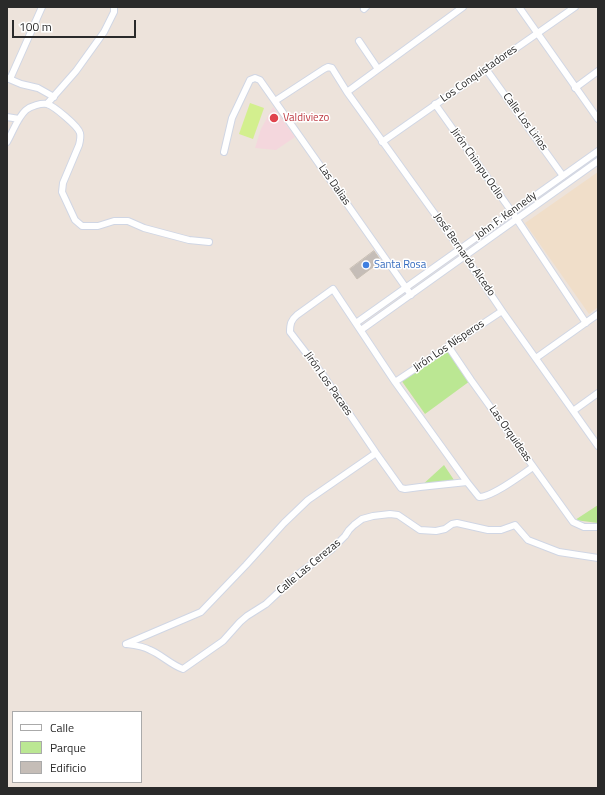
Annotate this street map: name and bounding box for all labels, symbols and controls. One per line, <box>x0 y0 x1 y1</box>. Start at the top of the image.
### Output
scale bar <box>14 12 138 38</box>
text: 100 m <box>19 17 52 36</box>
street label: Los Conquistadores <box>438 43 520 105</box>
street label: Calle Los Lirios <box>500 91 550 153</box>
place label: Valdiviezo <box>283 111 329 125</box>
marker: Valdiviezo <box>268 112 280 124</box>
street label: Jirón Chimpu Ocllo <box>448 126 506 202</box>
street label: Las Dalias <box>315 162 353 208</box>
street label: John F. Kennedy <box>473 189 539 243</box>
street label: José Bernardo Alcedo <box>430 211 498 299</box>
place label: Santa Rosa <box>374 258 426 272</box>
marker: Santa Rosa <box>361 260 371 270</box>
street label: Jirón Los Nísperos <box>411 317 487 375</box>
street label: Jirón Los Pacaes <box>301 350 355 418</box>
street label: Las Orquideas <box>486 403 534 465</box>
street label: Calle Las Cerezas <box>274 536 344 598</box>
legend <box>12 711 142 783</box>
text: Calle <box>50 718 74 737</box>
text: Parque <box>50 738 86 757</box>
text: Edificio <box>50 758 86 777</box>

